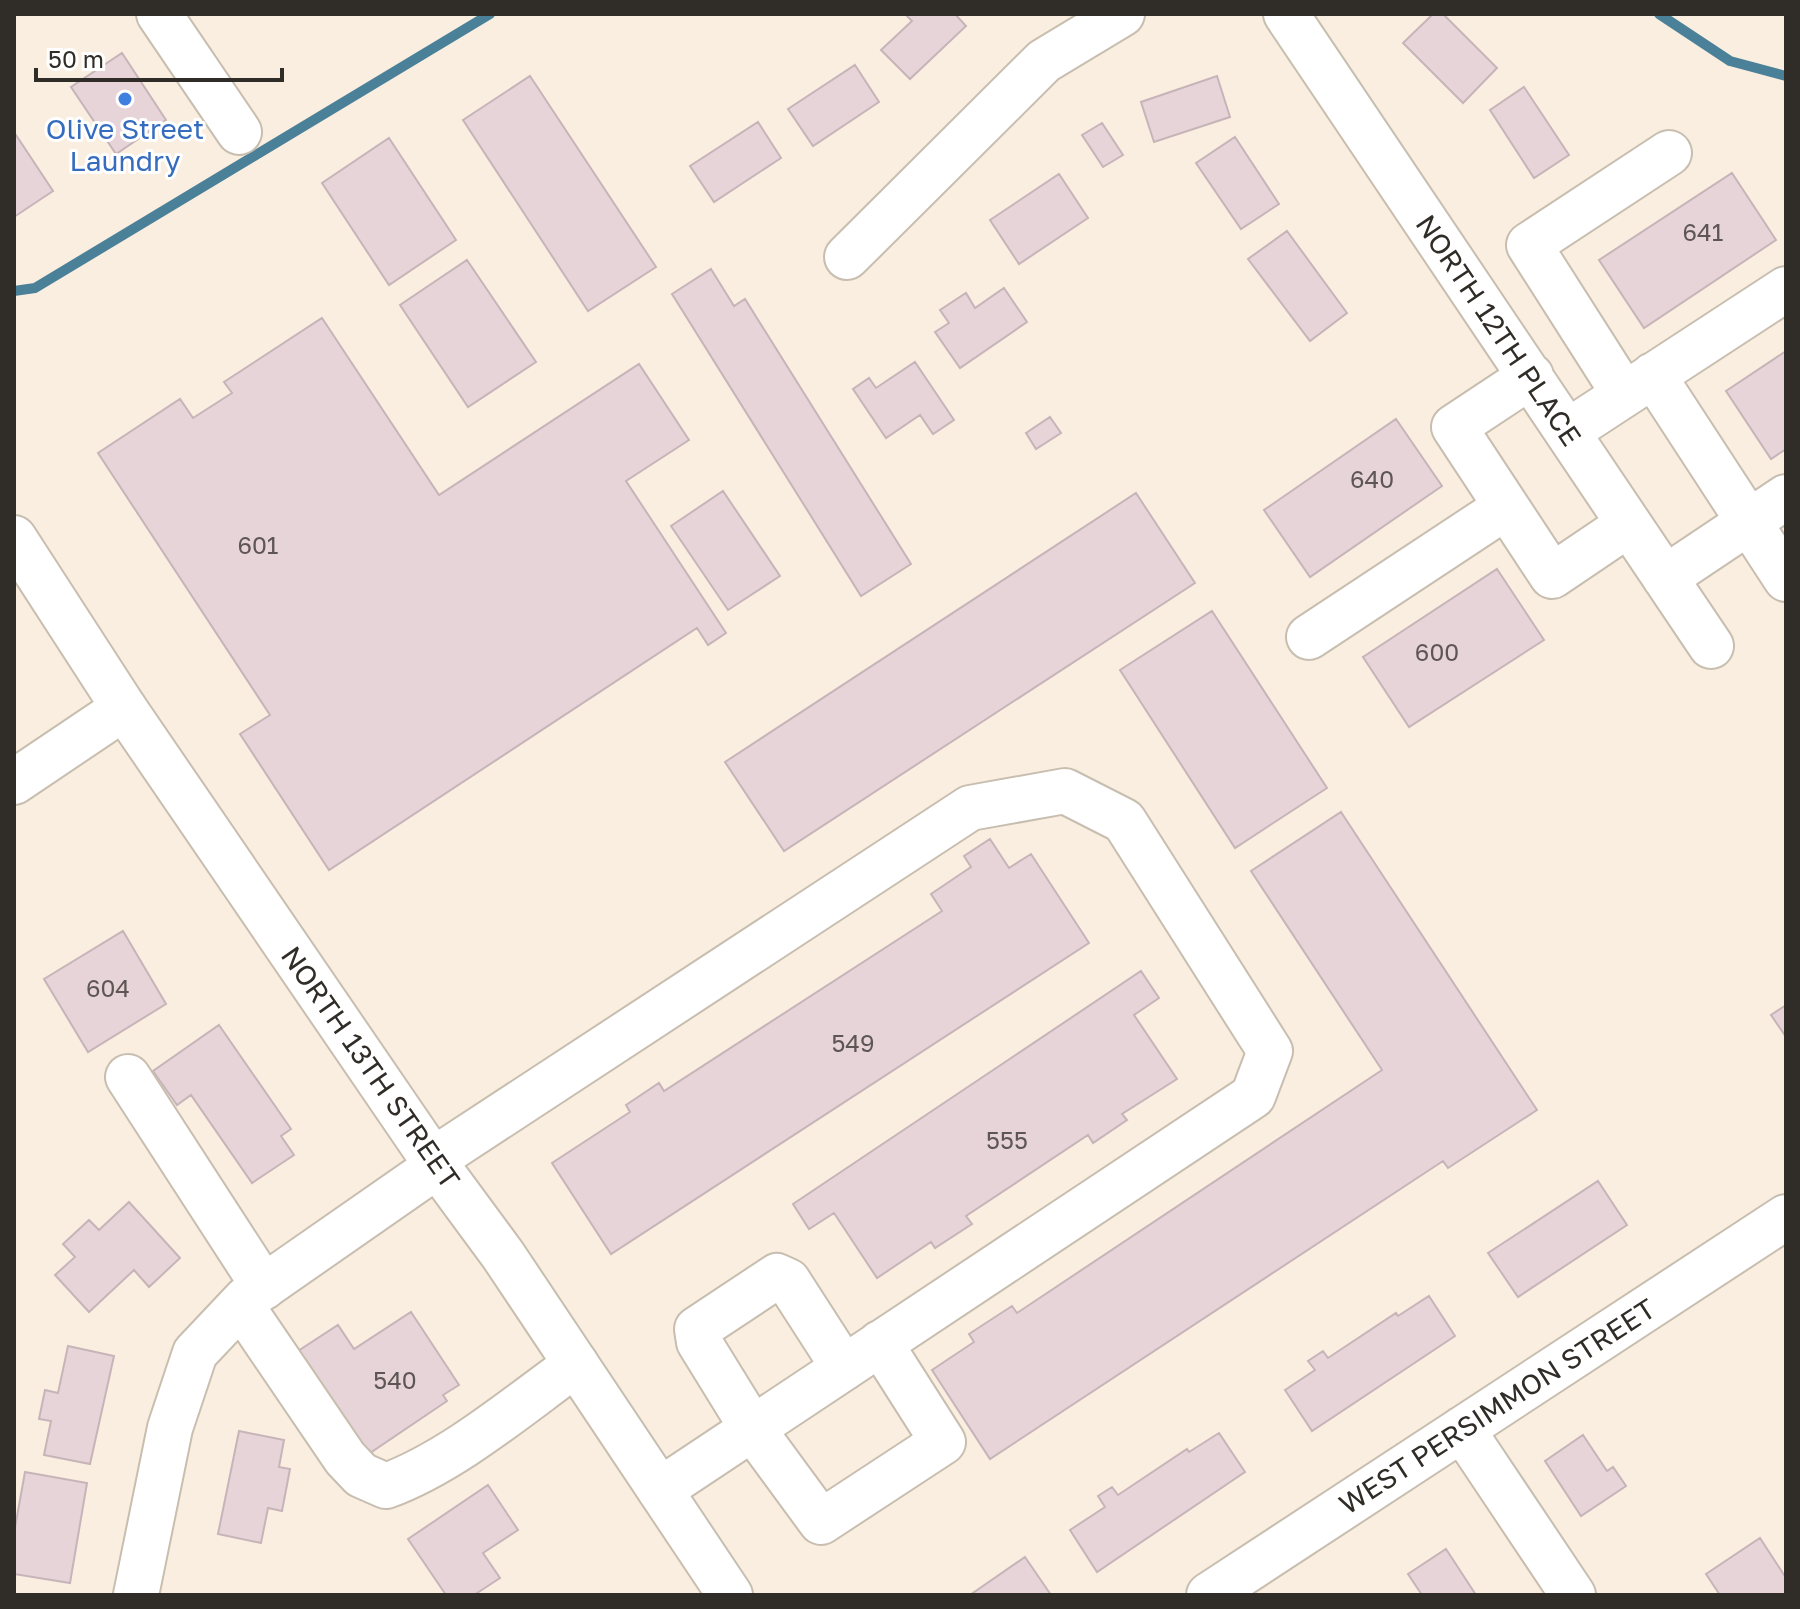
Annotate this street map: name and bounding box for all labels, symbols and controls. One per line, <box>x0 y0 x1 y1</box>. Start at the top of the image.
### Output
scale bar <box>36 32 282 82</box>
text: 50 m <box>48 44 104 73</box>
marker: Olive Street Laundry <box>116 90 134 108</box>
place label: Olive Street Laundry <box>46 112 204 177</box>
street label: NORTH 12TH PLACE <box>1409 208 1589 452</box>
house number: 641 <box>1683 217 1723 246</box>
house number: 640 <box>1350 464 1394 493</box>
house number: 601 <box>237 530 279 559</box>
house number: 600 <box>1415 637 1459 666</box>
street label: NORTH 13TH STREET <box>275 940 467 1194</box>
house number: 604 <box>86 973 130 1002</box>
house number: 549 <box>831 1028 875 1057</box>
house number: 555 <box>986 1125 1028 1154</box>
street label: WEST PERSIMMON STREET <box>1333 1291 1661 1521</box>
house number: 540 <box>373 1365 417 1394</box>

